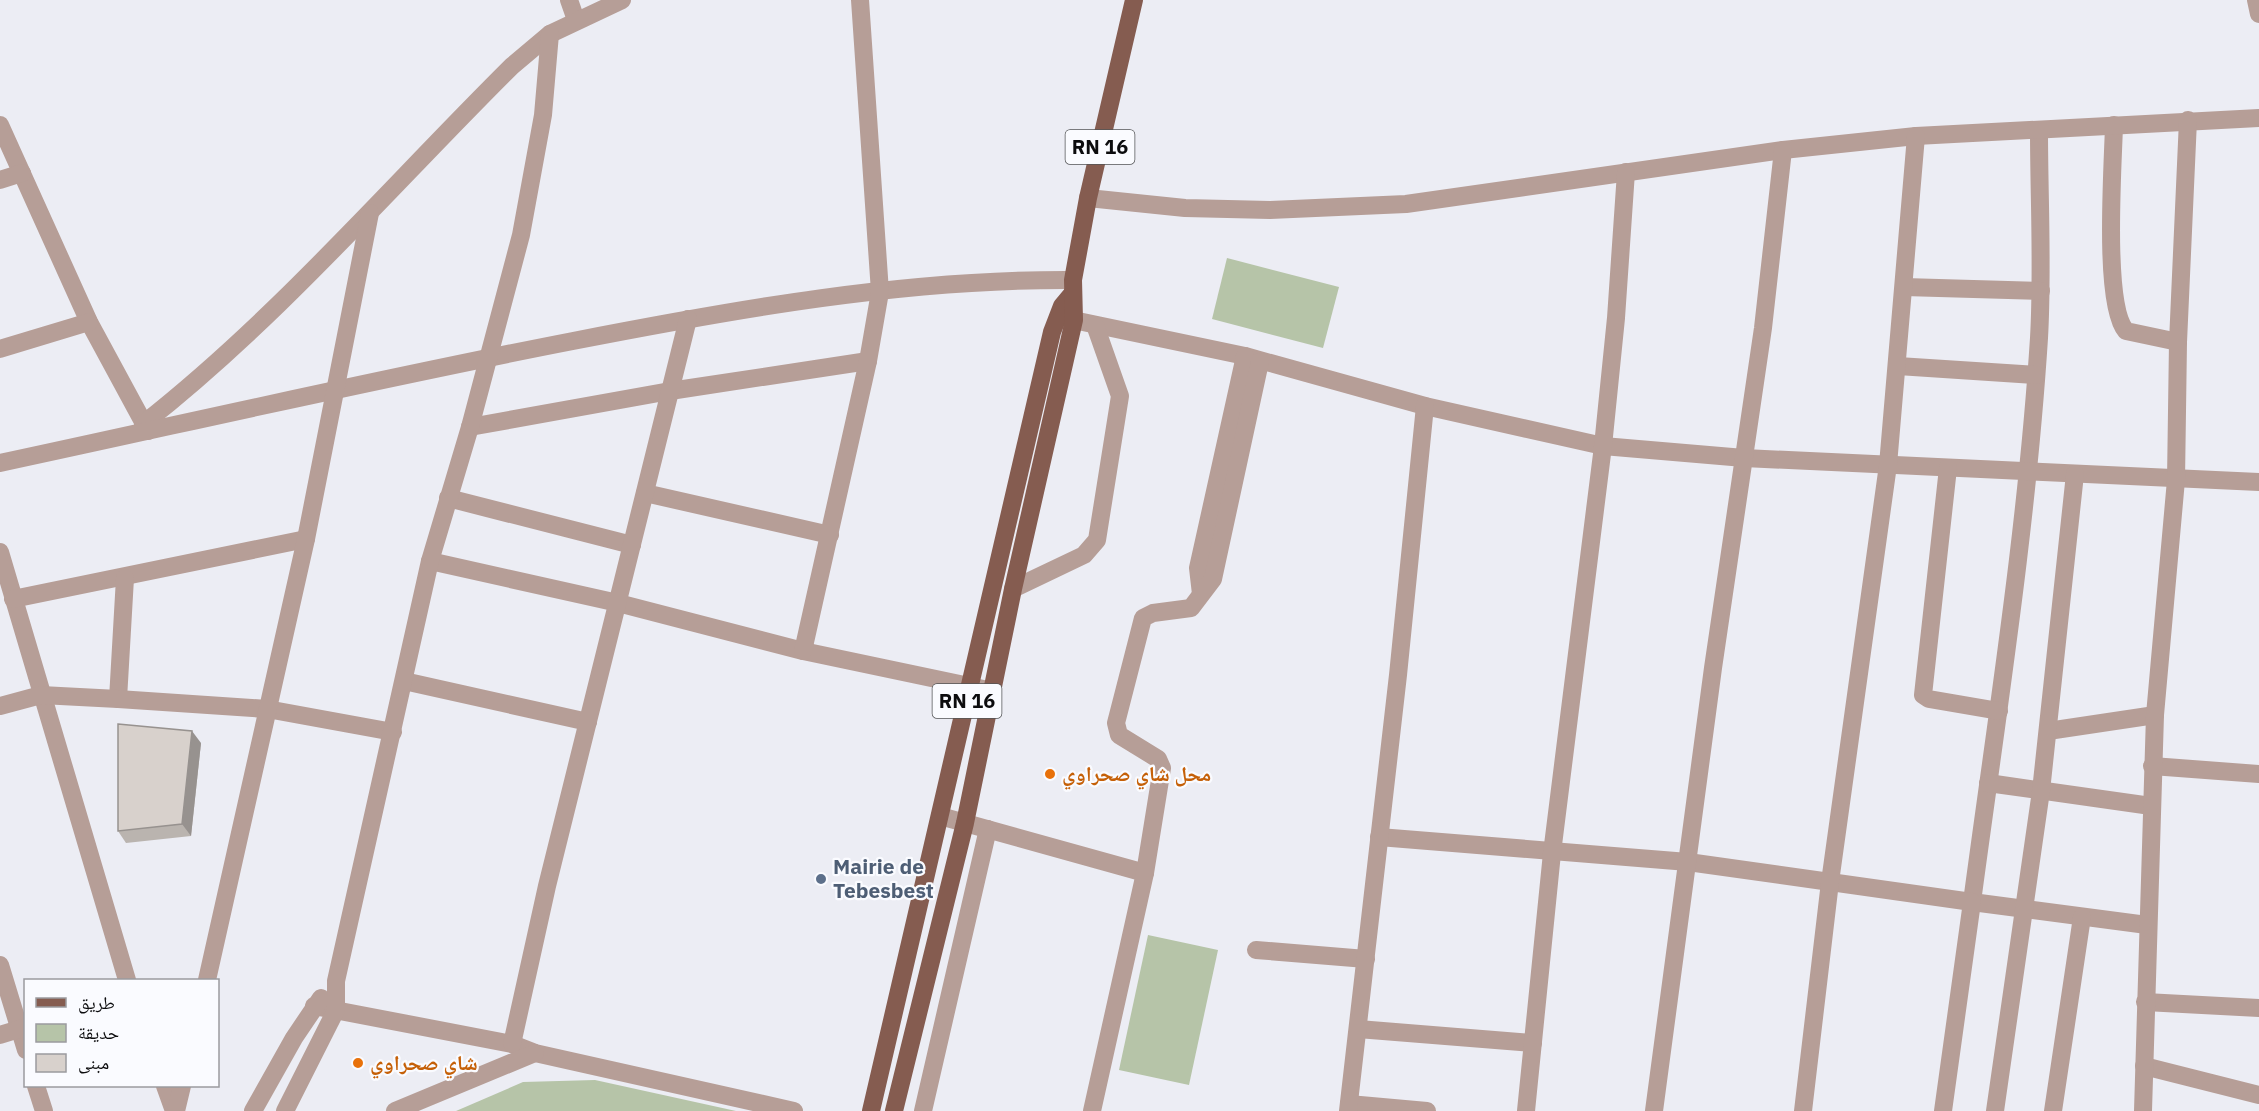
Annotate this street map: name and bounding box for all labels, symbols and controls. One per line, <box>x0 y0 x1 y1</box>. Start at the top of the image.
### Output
road number: RN 16 <box>1066 130 1134 164</box>
road number: RN 16 <box>932 684 1002 718</box>
place label: محل شاي صحراوي <box>1062 759 1211 790</box>
marker: محل شاي صحراوي <box>1043 767 1057 781</box>
place label: Mairie de Tebesbest <box>833 852 934 904</box>
marker: Mairie de Tebesbest <box>814 872 828 886</box>
legend <box>24 979 219 1087</box>
text: طريق <box>78 991 115 1014</box>
text: حديقة <box>78 1021 119 1044</box>
place label: شاي صحراوي <box>370 1048 478 1079</box>
text: مبنى <box>78 1051 109 1074</box>
marker: شاي صحراوي <box>351 1056 365 1070</box>

